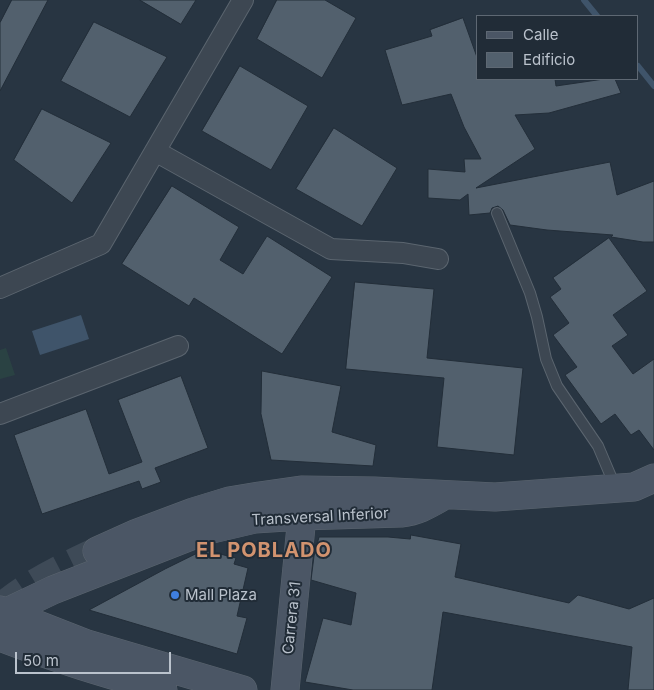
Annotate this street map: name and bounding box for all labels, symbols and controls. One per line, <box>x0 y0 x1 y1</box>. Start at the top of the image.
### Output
legend <box>477 15 639 80</box>
text: Calle <box>523 25 558 44</box>
text: Edificio <box>523 50 575 69</box>
street label: Transversal Inferior <box>251 504 389 530</box>
district label: EL POBLADO <box>195 539 333 563</box>
street label: Carrera 31 <box>279 581 305 655</box>
place label: Mall Plaza <box>185 586 257 604</box>
marker: Mall Plaza <box>169 589 181 601</box>
scale bar <box>18 642 174 674</box>
text: 50 m <box>23 651 59 670</box>

